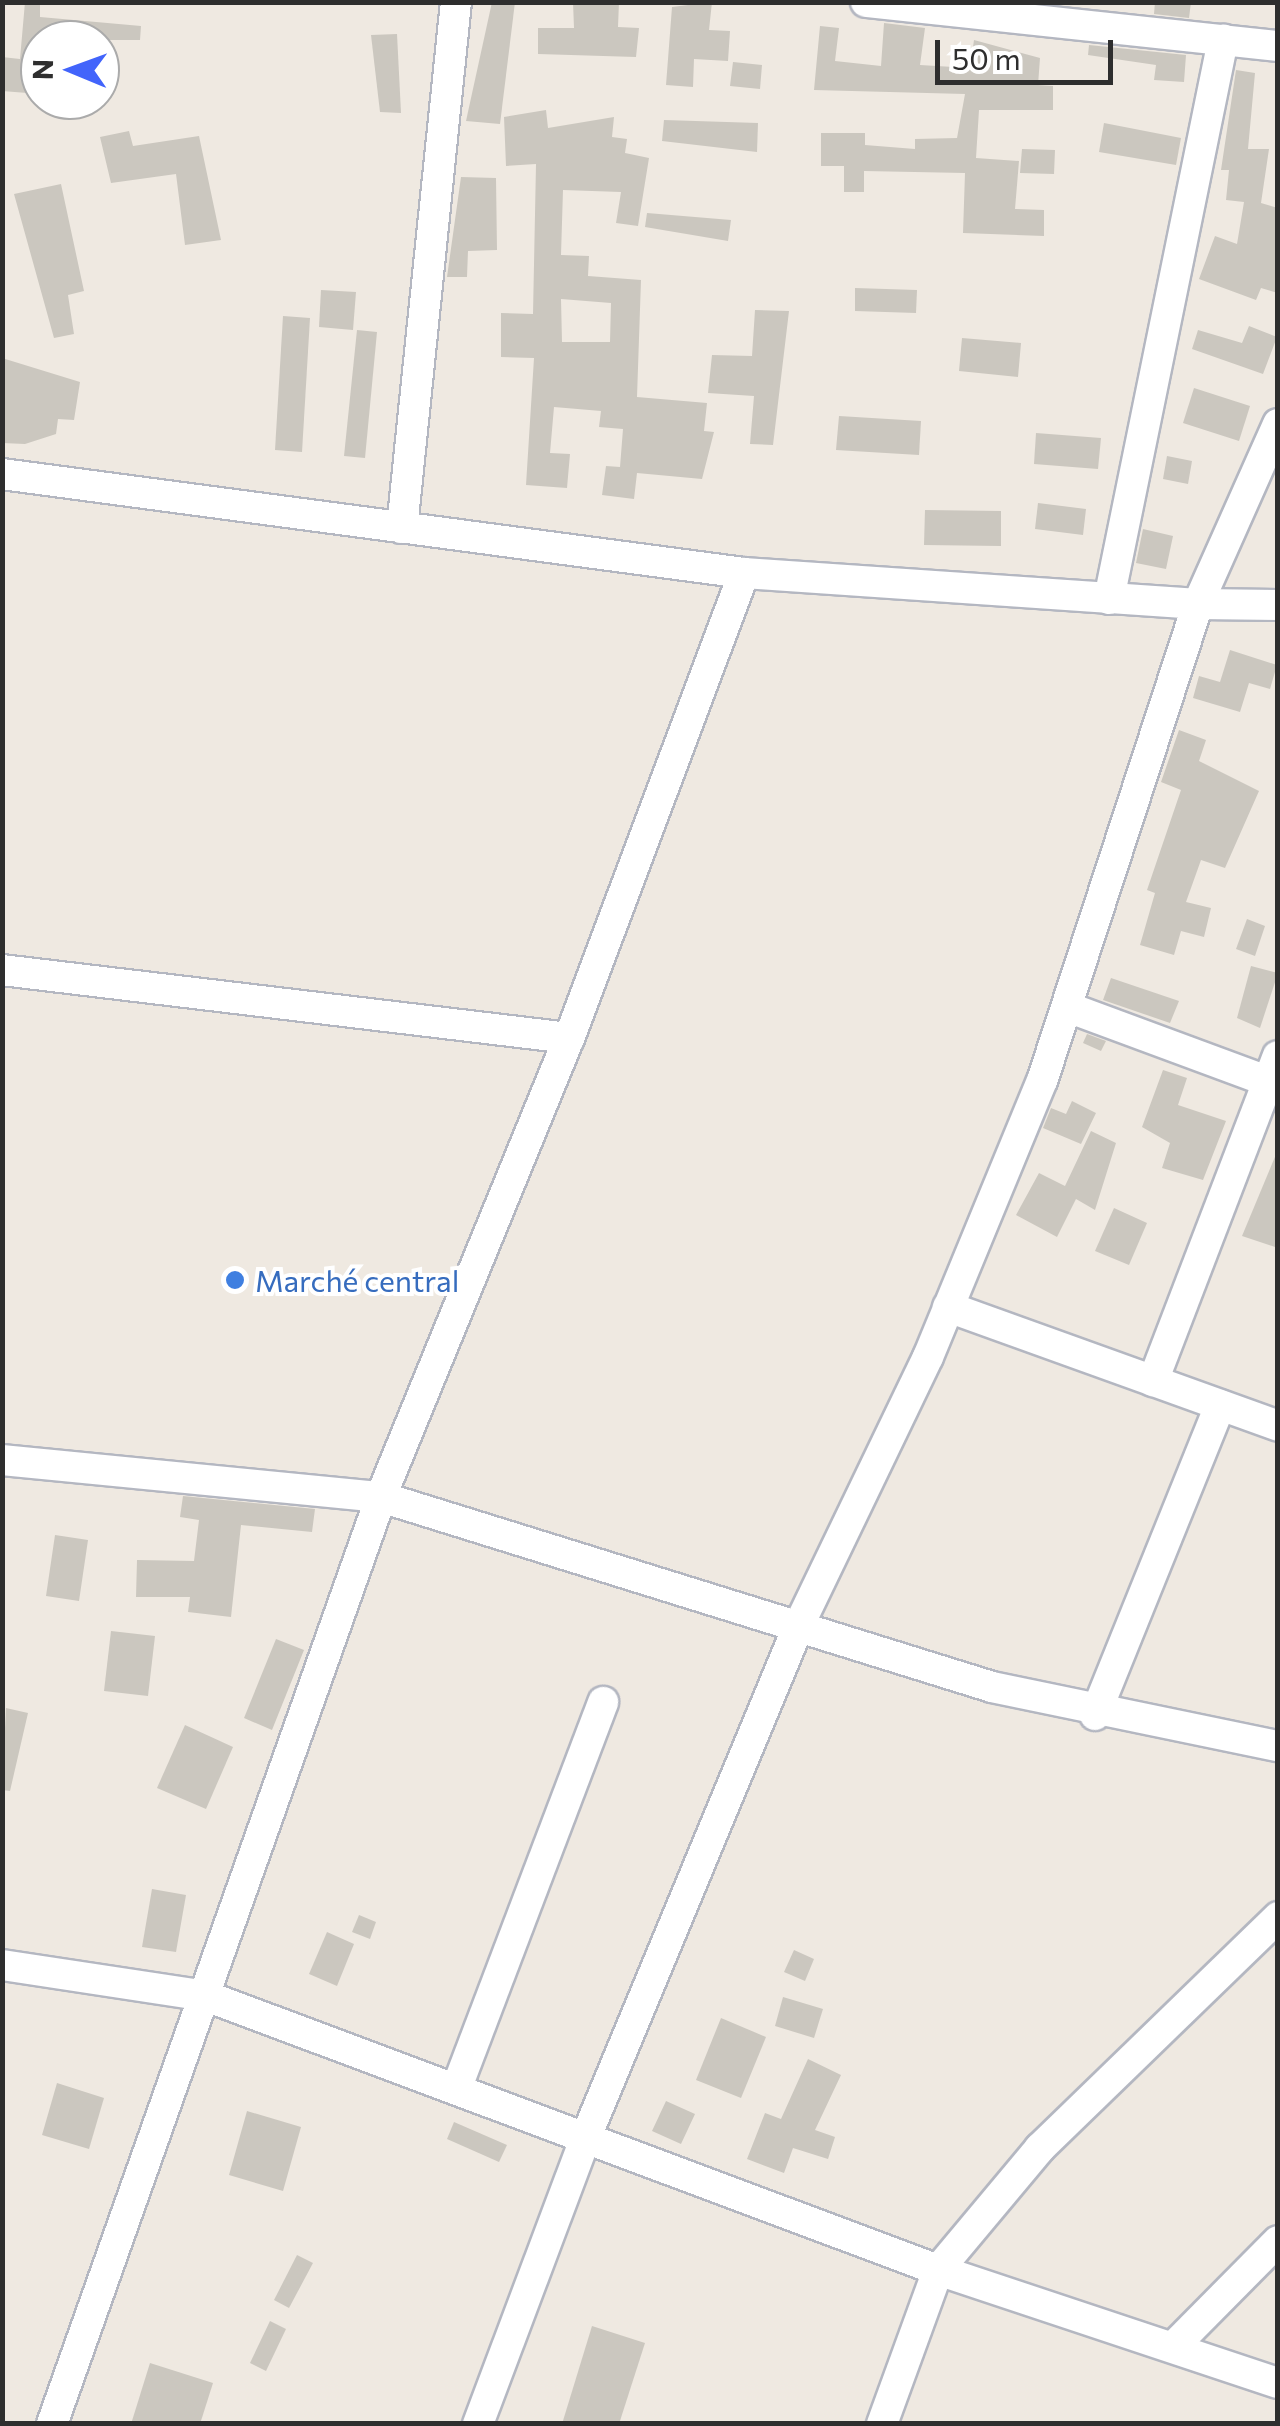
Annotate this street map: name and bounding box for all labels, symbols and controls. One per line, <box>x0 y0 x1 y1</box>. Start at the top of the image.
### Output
north arrow <box>20 20 120 120</box>
scale bar <box>940 20 1118 82</box>
text: 50 m <box>952 39 1021 76</box>
text: N <box>25 59 59 80</box>
place label: Marché central <box>255 1262 459 1298</box>
marker: Marché central <box>224 1269 246 1291</box>

